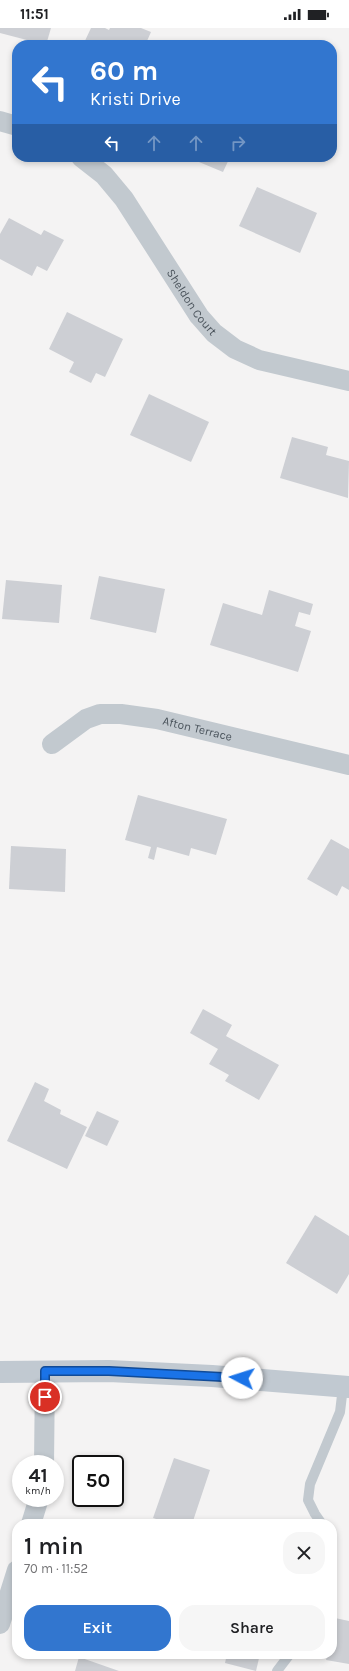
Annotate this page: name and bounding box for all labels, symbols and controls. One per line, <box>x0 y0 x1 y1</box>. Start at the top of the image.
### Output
text: 11:51 <box>20 5 49 23</box>
text: 60 m <box>90 54 158 87</box>
icon: left <box>24 56 76 108</box>
text: Kristi Drive <box>90 88 181 110</box>
icon: left <box>101 132 123 154</box>
icon: ahead <box>143 132 165 154</box>
icon: ahead <box>185 132 207 154</box>
icon: right <box>227 132 249 154</box>
street label: Sheldon Court <box>164 266 220 339</box>
street label: Afton Terrace <box>161 714 234 744</box>
position arrow <box>221 1357 263 1399</box>
pin <box>28 1380 62 1414</box>
icon: arrive <box>34 1386 56 1408</box>
speed limit sign: 50 <box>72 1455 124 1507</box>
text: 41 <box>28 1464 48 1487</box>
text: km/h <box>25 1485 51 1497</box>
text: 1 min <box>24 1532 84 1560</box>
button: close <box>283 1532 325 1574</box>
text: 70 m · 11:52 <box>24 1561 88 1576</box>
button: Exit <box>24 1605 171 1651</box>
button: Share <box>179 1605 325 1651</box>

